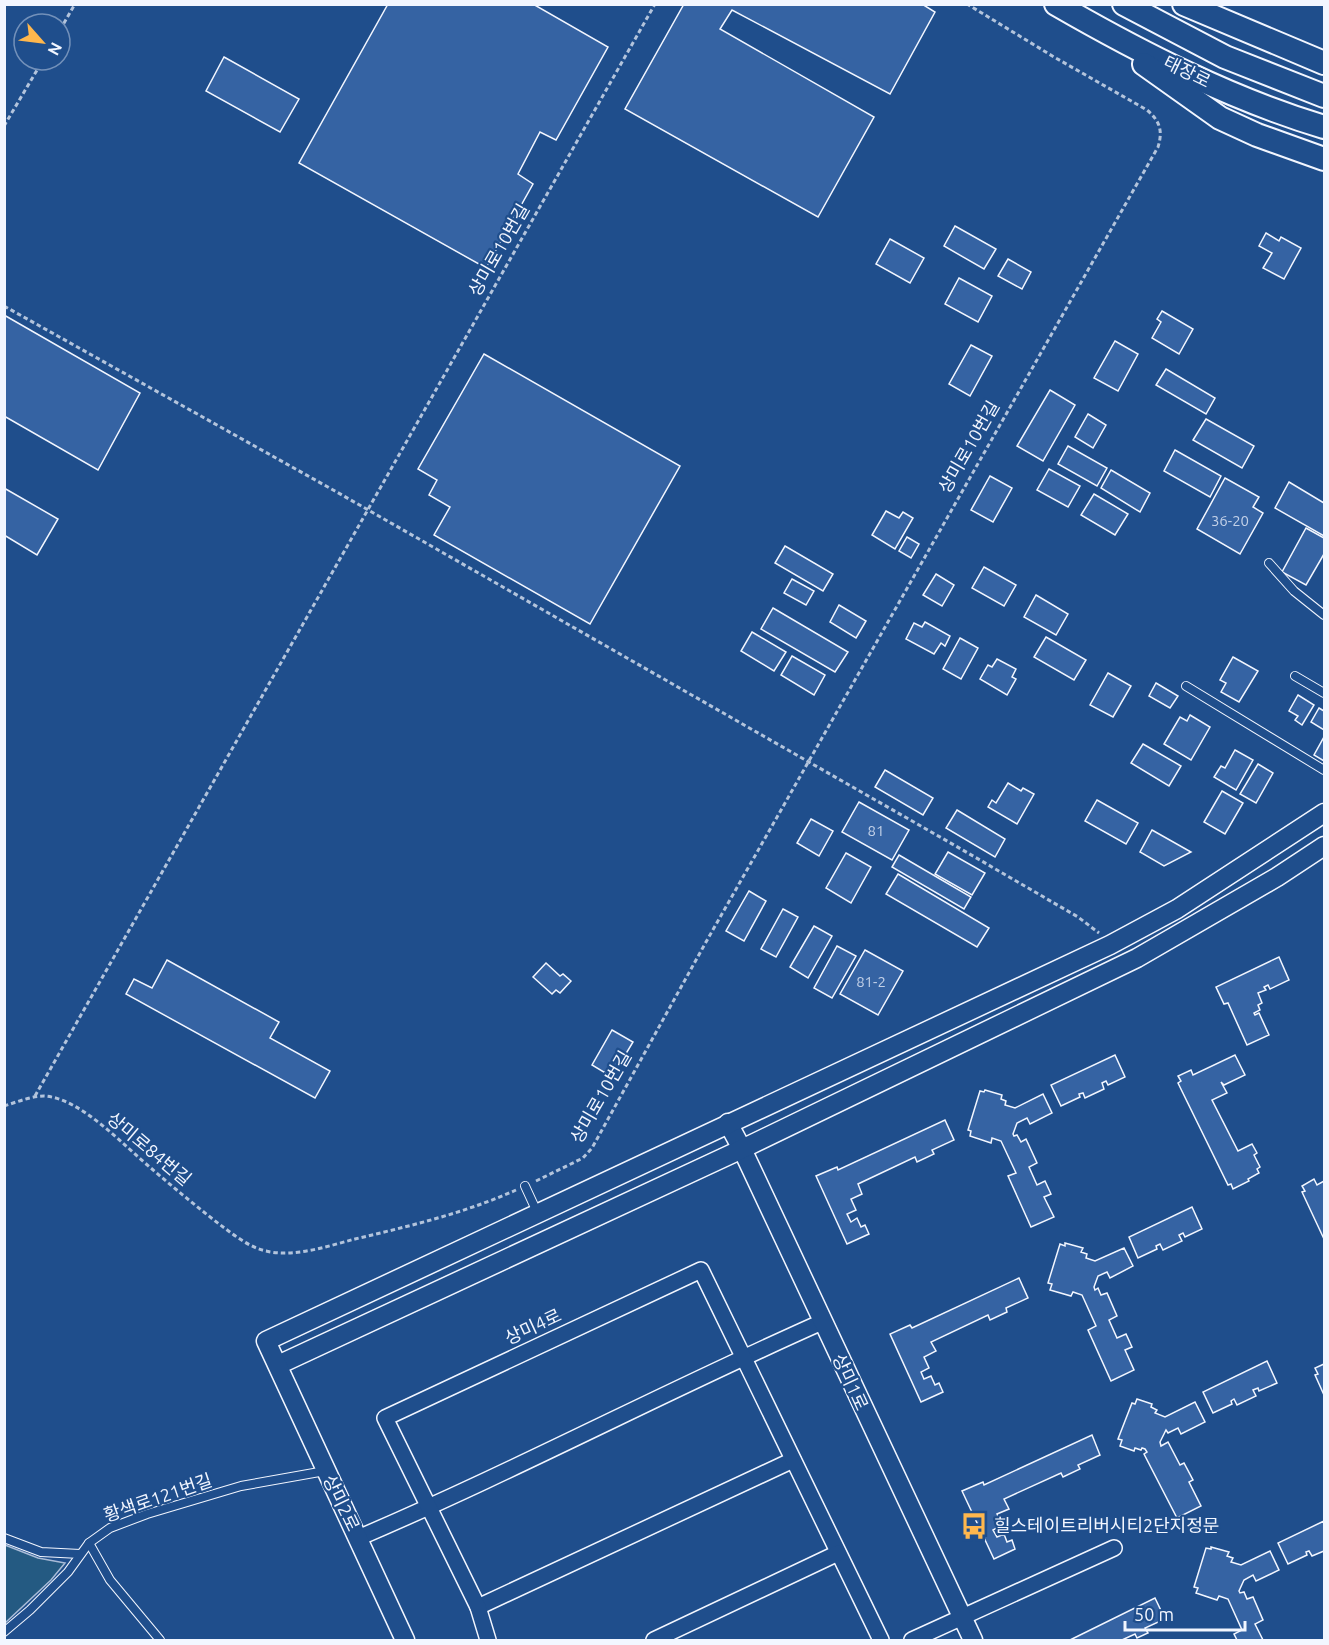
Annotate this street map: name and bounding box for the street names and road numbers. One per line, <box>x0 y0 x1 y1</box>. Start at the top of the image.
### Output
street label: 태장로 <box>1161 51 1214 91</box>
street label: 상미로10번길 <box>464 200 533 299</box>
street label: 상미로10번길 <box>934 397 1003 496</box>
street label: 상미로10번길 <box>566 1047 635 1146</box>
street label: 상미로84번길 <box>104 1107 196 1189</box>
street label: 상미4로 <box>501 1304 564 1348</box>
street label: 상미1로 <box>829 1350 873 1413</box>
street label: 황색로121번길 <box>101 1469 214 1525</box>
street label: 상미2로 <box>320 1471 364 1534</box>

